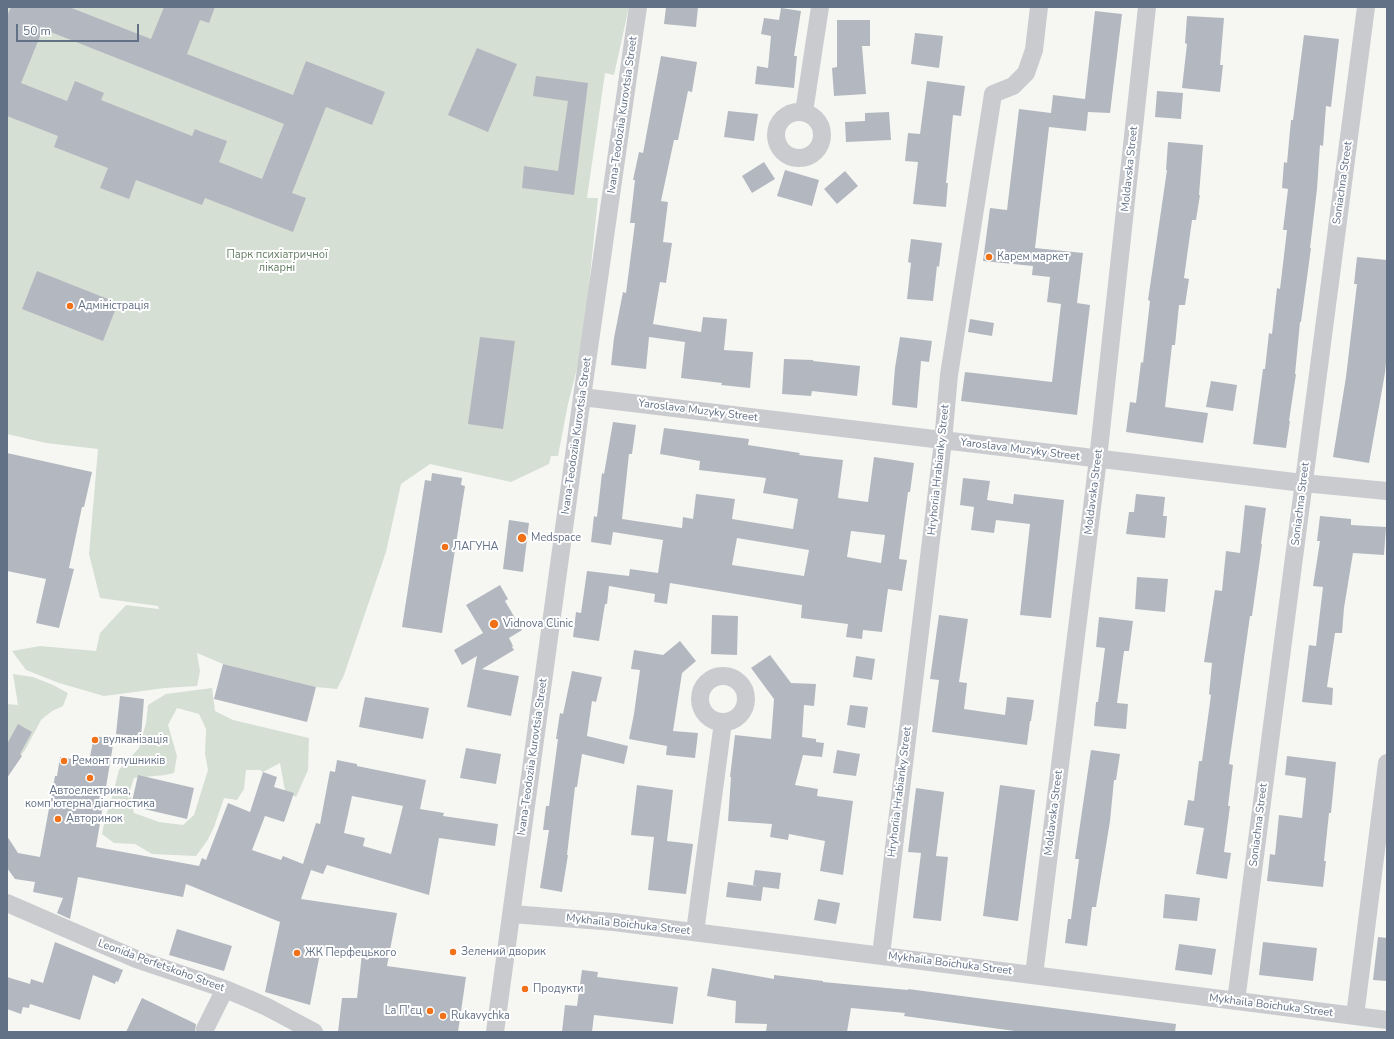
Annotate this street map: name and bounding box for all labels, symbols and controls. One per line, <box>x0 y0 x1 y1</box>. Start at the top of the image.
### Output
scale bar <box>18 16 141 42</box>
text: 50 m <box>23 23 51 39</box>
street label: Ivana-Teodoziia Kurovtsia Street <box>605 36 641 194</box>
street label: Moldavska Street <box>1119 126 1141 212</box>
street label: Soniachna Street <box>1331 141 1355 225</box>
park label: Парк психіатричної лікарні <box>226 248 328 274</box>
place label: Карем маркет <box>997 250 1069 264</box>
marker: Карем маркет <box>984 252 994 262</box>
place label: Адміністрація <box>78 299 149 313</box>
marker: Адміністрація <box>65 301 75 311</box>
street label: Ivana-Teodoziia Kurovtsia Street <box>559 357 595 515</box>
street label: Yaroslava Muzyky Street <box>638 397 758 425</box>
street label: Hryhoriia Hrabianky Street <box>926 404 952 536</box>
street label: Yaroslava Muzyky Street <box>960 436 1080 464</box>
street label: Moldavska Street <box>1082 449 1106 535</box>
street label: Soniachna Street <box>1289 462 1313 546</box>
place label: Medspace <box>531 531 581 545</box>
marker: Medspace <box>516 532 528 544</box>
place label: ЛАГУНА <box>453 540 499 554</box>
marker: ЛАГУНА <box>440 542 450 552</box>
place label: Vidnova Clinic <box>503 617 573 631</box>
marker: Vidnova Clinic <box>488 618 500 630</box>
street label: Ivana-Teodoziia Kurovtsia Street <box>515 678 551 836</box>
street label: Hryhoriia Hrabianky Street <box>885 726 915 858</box>
place label: вулканізація <box>103 733 168 747</box>
marker: вулканізація <box>90 735 100 745</box>
place label: Ремонт глушників <box>72 754 165 768</box>
marker: Ремонт глушників <box>59 756 69 766</box>
street label: Moldavska Street <box>1042 770 1066 856</box>
marker: Автоелектрика, комп'ютерна діагностика <box>85 773 95 783</box>
street label: Soniachna Street <box>1247 783 1271 867</box>
place label: Автоелектрика, комп'ютерна діагностика <box>25 784 155 810</box>
place label: Авторинок <box>66 812 123 826</box>
marker: Авторинок <box>53 814 63 824</box>
street label: Mykhaila Boichuka Street <box>565 912 691 938</box>
street label: Leonida Perfetskoho Street <box>96 937 226 995</box>
place label: Зелений дворик <box>461 945 546 959</box>
place label: ЖК Перфецького <box>305 946 397 960</box>
marker: Зелений дворик <box>448 947 458 957</box>
marker: ЖК Перфецького <box>292 948 302 958</box>
street label: Mykhaila Boichuka Street <box>887 950 1013 978</box>
place label: Продукти <box>533 982 583 996</box>
marker: Продукти <box>520 984 530 994</box>
street label: Mykhaila Boichuka Street <box>1208 992 1334 1020</box>
place label: La П'єц <box>385 1004 422 1018</box>
marker: La П'єц <box>425 1006 435 1016</box>
place label: Rukavychka <box>451 1009 510 1023</box>
marker: Rukavychka <box>438 1011 448 1021</box>

